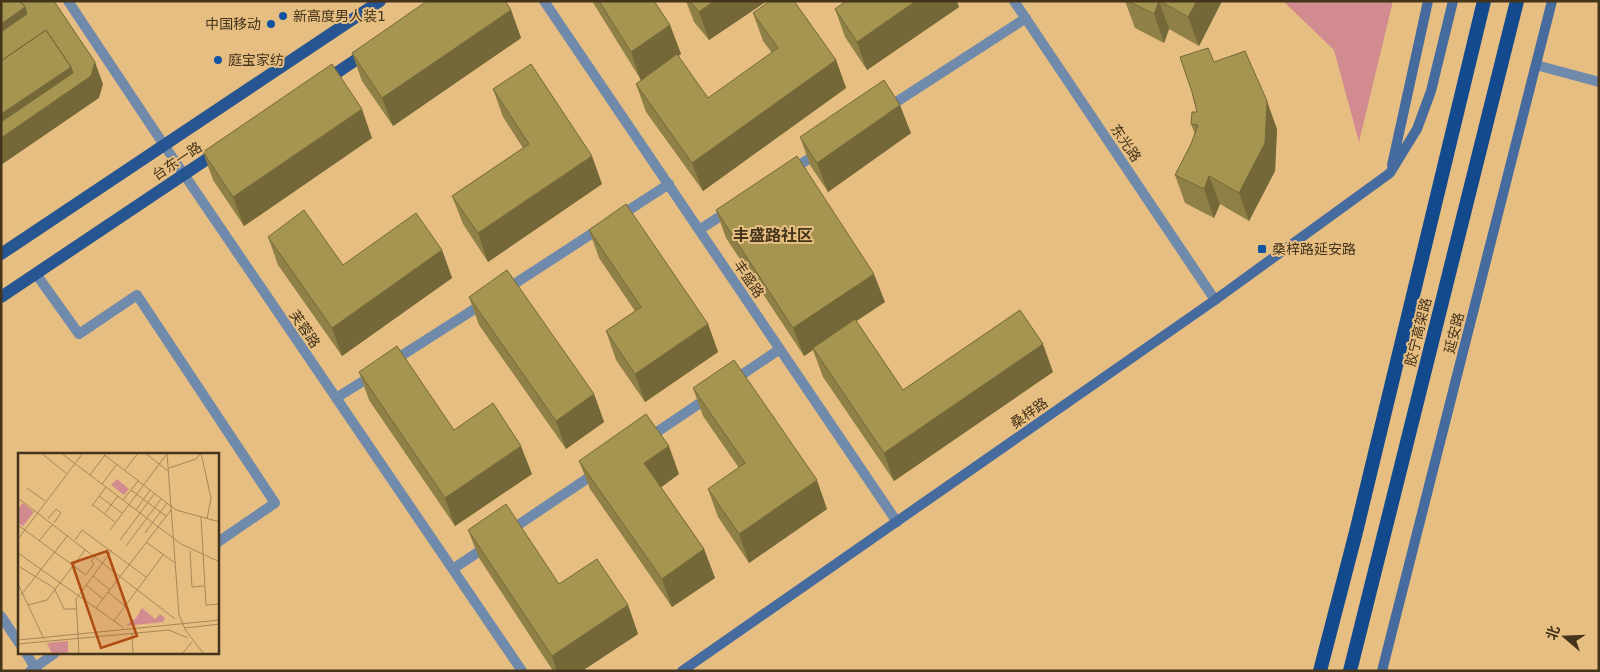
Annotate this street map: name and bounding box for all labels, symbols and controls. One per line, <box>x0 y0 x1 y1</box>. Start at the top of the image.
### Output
place label: 新高度男人装1 <box>293 8 386 24</box>
marker: 新高度男人装1 <box>277 10 289 22</box>
place label: 中国移动 <box>205 16 261 32</box>
marker: 中国移动 <box>265 18 277 30</box>
place label: 庭宝家纺 <box>228 52 284 68</box>
marker: 庭宝家纺 <box>212 54 224 66</box>
street label: 东光路 <box>1108 121 1144 165</box>
street label: 台东一路 <box>149 139 205 183</box>
district label: 丰盛路社区 <box>733 226 813 245</box>
place label: 桑梓路延安路 <box>1272 241 1356 257</box>
marker: 桑梓路延安路 <box>1256 243 1268 255</box>
street label: 丰盛路 <box>731 257 767 301</box>
street label: 胶宁高架路 <box>1402 296 1434 368</box>
street label: 芙蓉路 <box>287 307 323 351</box>
street label: 延安路 <box>1441 311 1467 355</box>
street label: 桑梓路 <box>1007 394 1051 432</box>
inset map <box>18 453 219 654</box>
north arrow <box>1540 612 1590 662</box>
text: 北 <box>1543 624 1563 642</box>

